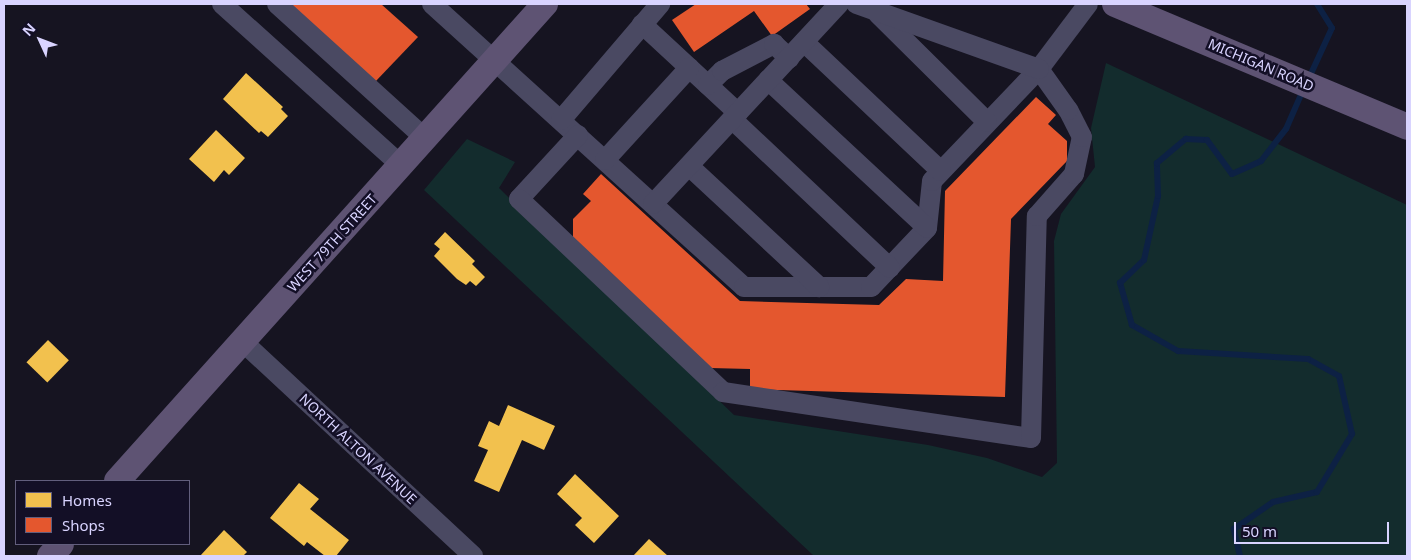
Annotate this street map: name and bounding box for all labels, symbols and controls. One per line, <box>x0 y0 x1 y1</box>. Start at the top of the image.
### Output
north arrow <box>15 15 65 65</box>
text: N <box>18 19 39 40</box>
street label: MICHIGAN ROAD <box>1206 35 1316 95</box>
street label: WEST 79TH STREET <box>284 191 380 295</box>
street label: NORTH ALTON AVENUE <box>296 390 420 508</box>
legend <box>15 480 190 545</box>
text: Homes <box>62 490 112 510</box>
scale bar <box>1236 512 1391 544</box>
text: Shops <box>62 515 105 535</box>
text: 50 m <box>1242 521 1277 541</box>

